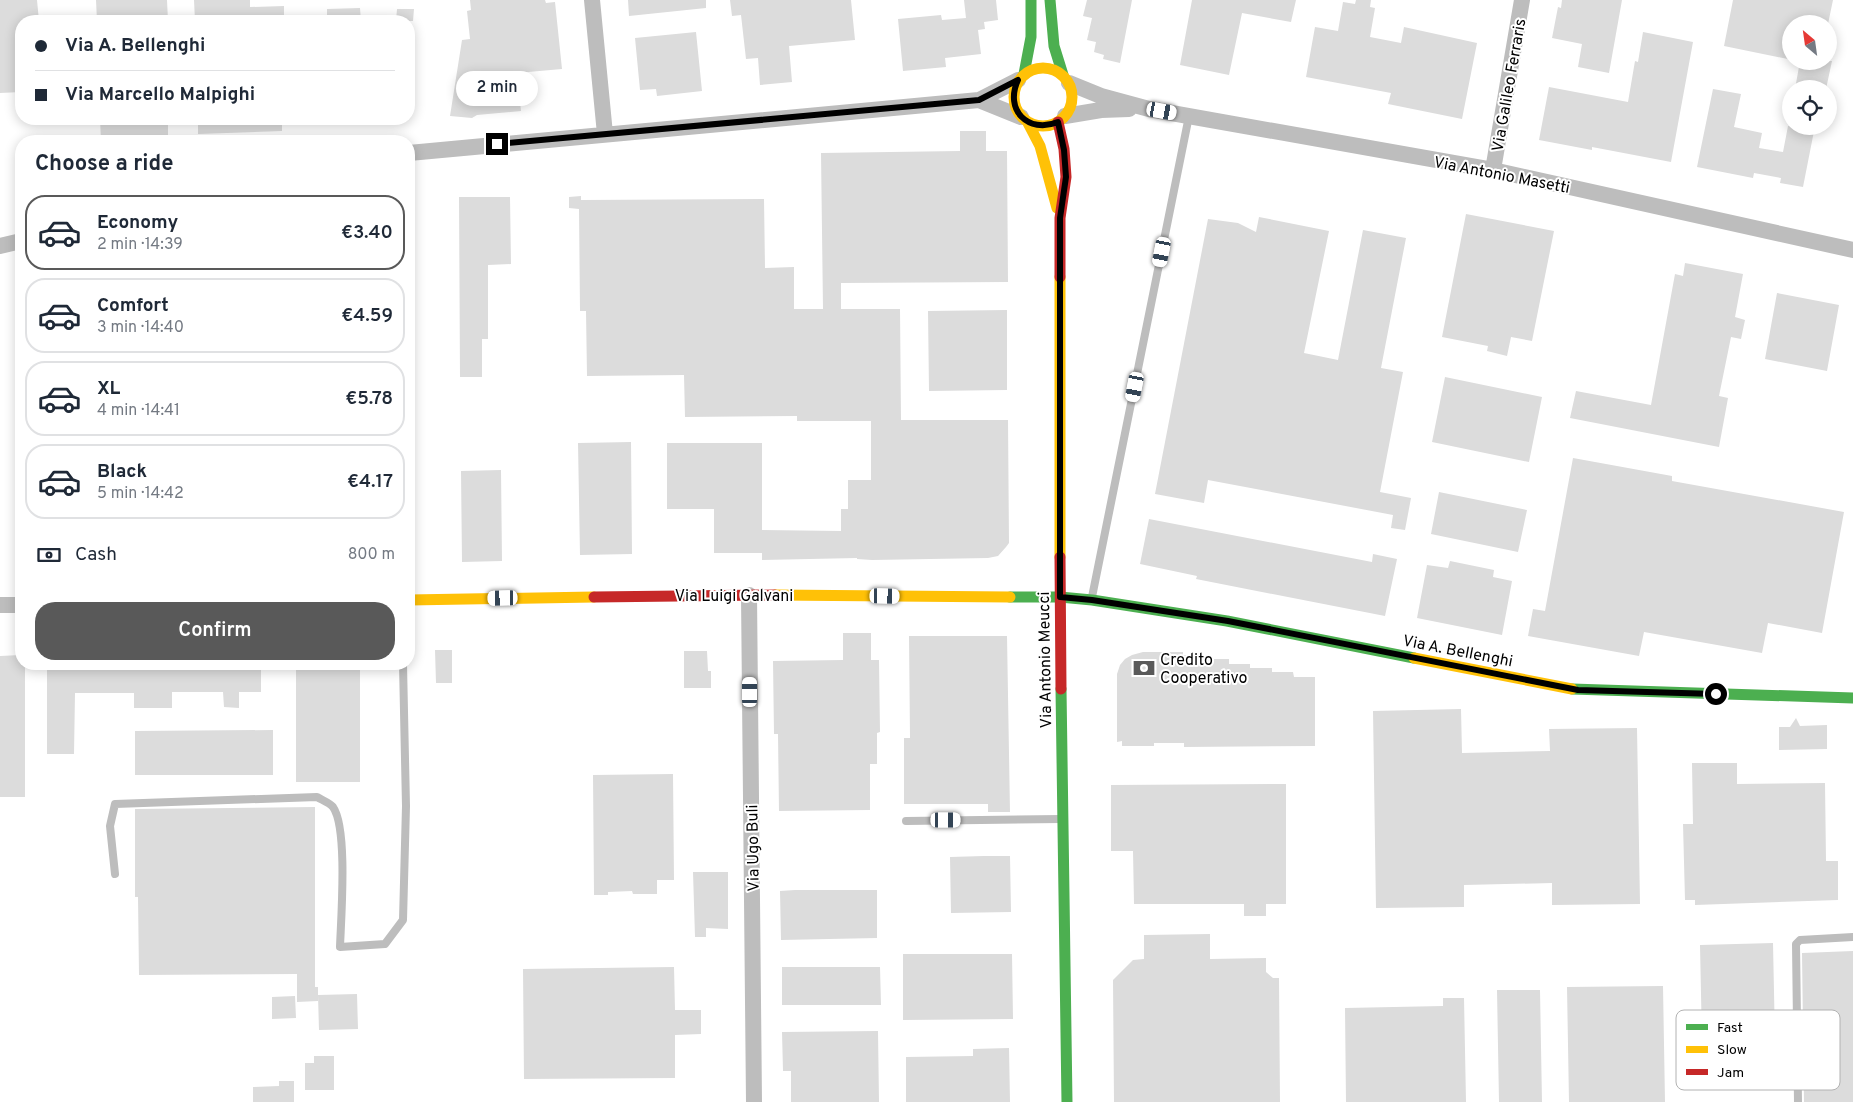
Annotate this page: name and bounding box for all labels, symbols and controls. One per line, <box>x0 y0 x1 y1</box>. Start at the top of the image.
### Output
north arrow <box>1782 15 1838 70</box>
map controls <box>1782 15 1837 135</box>
street label: Via Galileo Ferraris <box>1488 17 1532 154</box>
text: Via A. Bellenghi <box>65 34 205 58</box>
callout: 2 min <box>456 72 538 106</box>
text: 2 min <box>476 78 518 98</box>
button: locate <box>1782 80 1837 135</box>
text: Via Marcello Malpighi <box>65 83 255 107</box>
car <box>1145 101 1178 121</box>
route end <box>486 133 508 155</box>
text: Choose a ride <box>35 151 173 178</box>
street label: Via Antonio Masetti <box>1432 153 1571 199</box>
icon: car <box>37 210 82 255</box>
text: Economy <box>97 211 178 235</box>
text: €3.40 <box>341 221 393 245</box>
text: 2 min · 14:39 <box>97 235 183 255</box>
car <box>1151 236 1172 268</box>
icon: car <box>37 293 82 338</box>
text: Comfort <box>97 294 169 318</box>
text: €4.59 <box>341 304 393 328</box>
text: 3 min · 14:40 <box>97 318 184 338</box>
car <box>1124 371 1145 403</box>
icon: car <box>37 376 82 421</box>
text: XL <box>97 377 120 401</box>
text: €5.78 <box>345 387 393 411</box>
text: 4 min · 14:41 <box>97 401 180 421</box>
icon: car <box>37 459 82 504</box>
text: Black <box>97 460 147 484</box>
text: €4.17 <box>347 470 393 494</box>
text: 5 min · 14:42 <box>97 484 184 504</box>
icon: cash <box>35 541 63 569</box>
text: Cash <box>75 543 117 567</box>
text: 800 m <box>348 545 395 565</box>
street label: Via Luigi Galvani <box>675 587 793 607</box>
car <box>869 588 900 604</box>
car <box>487 590 518 606</box>
street label: Via Antonio Meucci <box>1035 591 1057 729</box>
button: Confirm <box>35 602 395 660</box>
street label: Via A. Bellenghi <box>1401 631 1514 672</box>
place label: Credito Cooperativo <box>1160 651 1248 689</box>
bank icon: Credito Cooperativo <box>1131 655 1157 681</box>
car <box>742 677 757 707</box>
route start <box>1705 683 1727 705</box>
street label: Via Ugo Buli <box>743 804 765 892</box>
car <box>931 813 961 828</box>
legend <box>1676 1010 1840 1090</box>
text: Fast <box>1717 1020 1743 1037</box>
text: Slow <box>1717 1042 1747 1059</box>
text: Jam <box>1717 1065 1744 1082</box>

